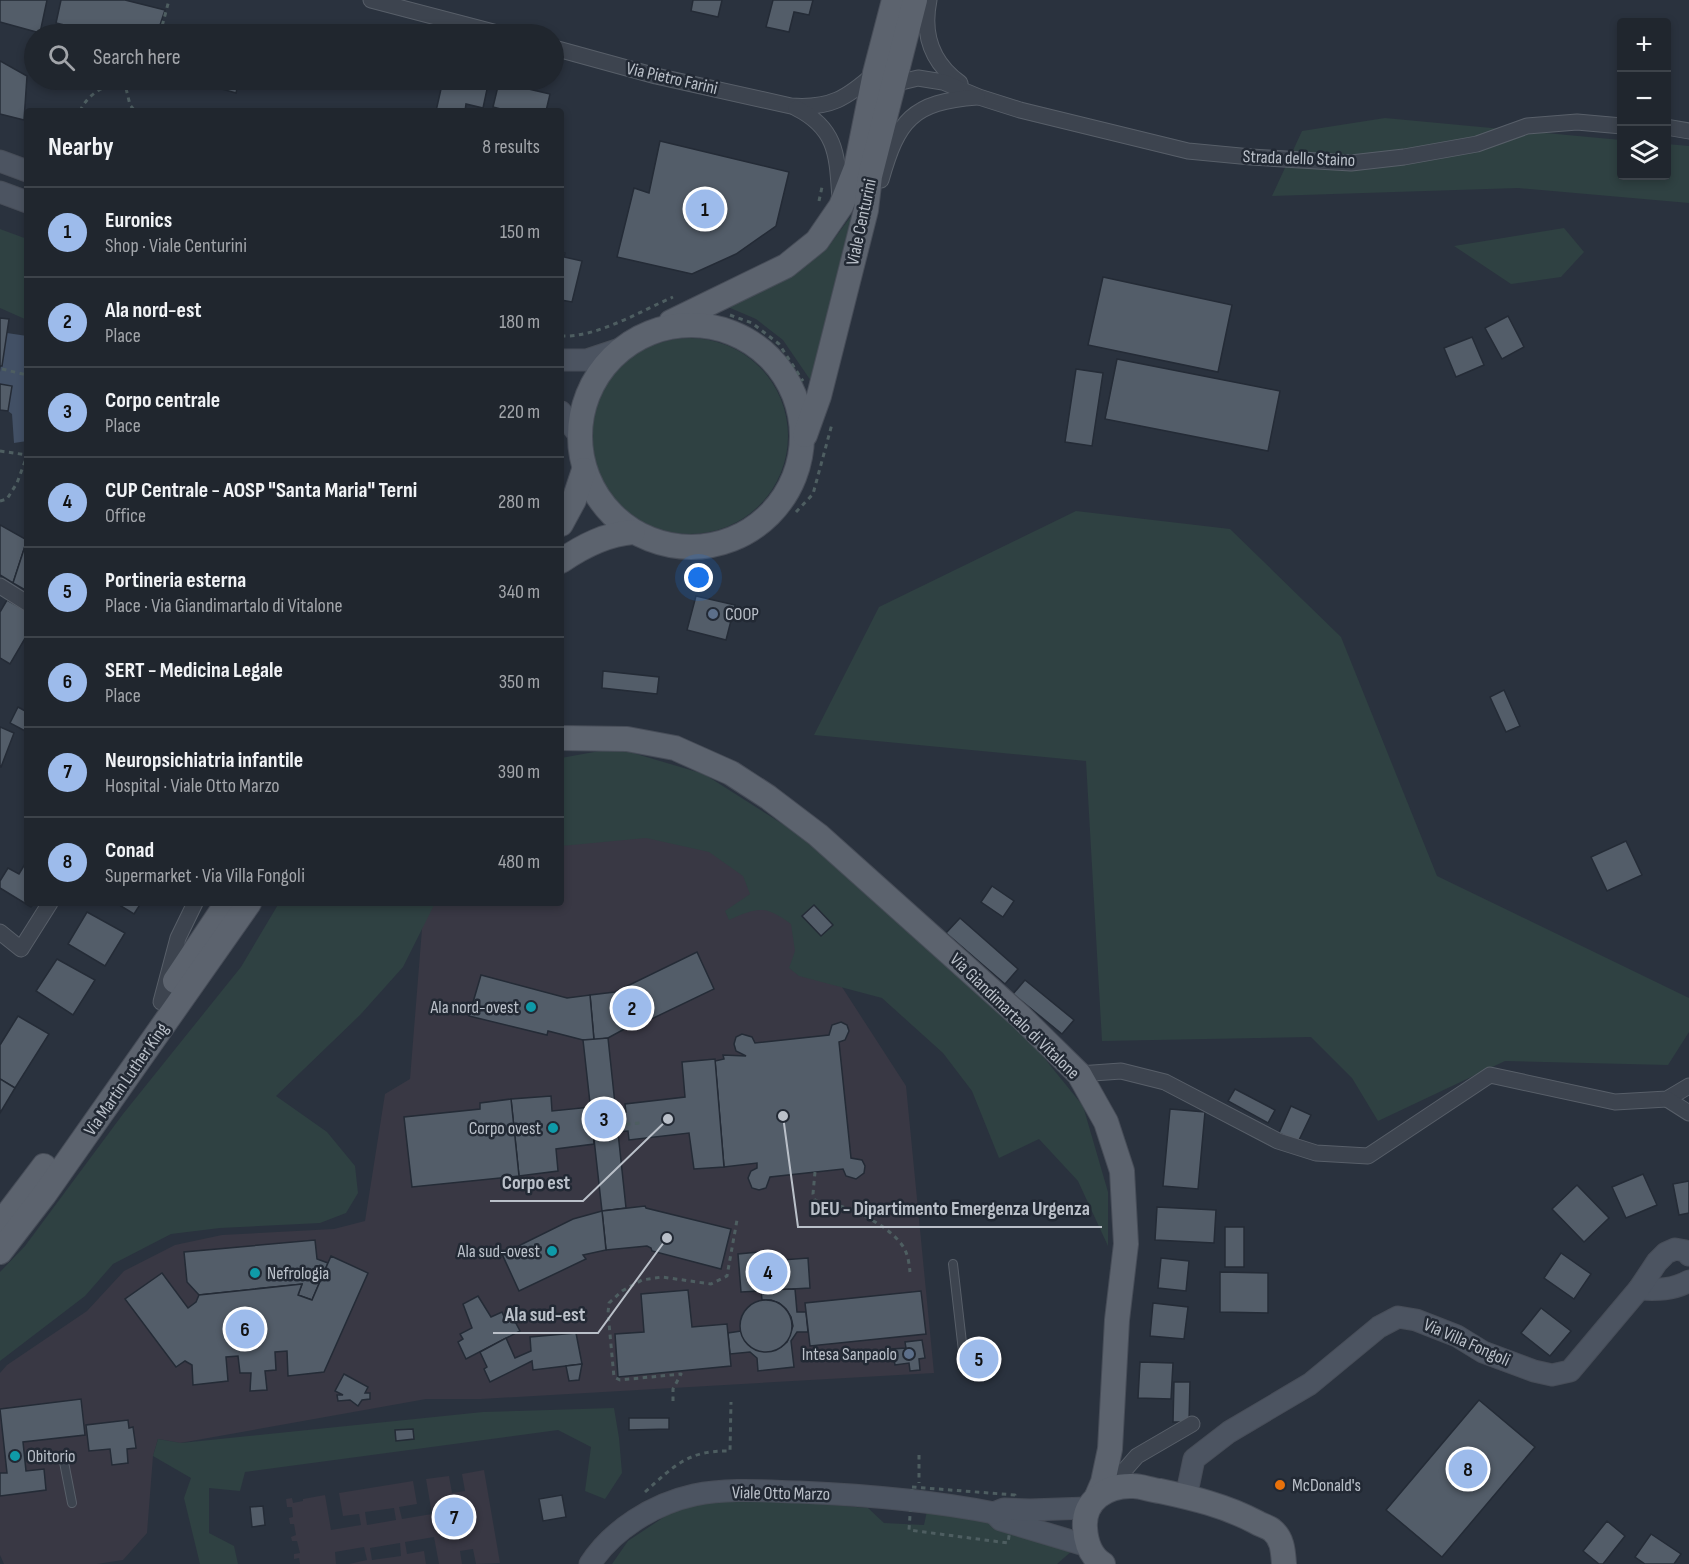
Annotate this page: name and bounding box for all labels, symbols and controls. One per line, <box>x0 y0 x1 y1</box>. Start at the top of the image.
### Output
map controls <box>1617 18 1671 180</box>
button: + <box>1617 18 1671 72</box>
search box <box>24 24 564 90</box>
icon: search <box>45 41 78 74</box>
text: Search here <box>93 44 180 71</box>
street label: Via Pietro Farini <box>624 58 720 99</box>
button: − <box>1617 72 1671 126</box>
button: layers <box>1617 126 1671 180</box>
text: Nearby <box>48 132 114 163</box>
text: 8 results <box>482 135 540 159</box>
street label: Strada dello Staino <box>1242 146 1356 171</box>
street label: Viale Centurini <box>842 177 881 267</box>
pin: 1 <box>686 186 724 232</box>
text: Euronics <box>105 207 172 234</box>
text: 1 <box>64 220 71 244</box>
text: 150 m <box>500 220 540 244</box>
text: Shop · Viale Centurini <box>105 234 247 258</box>
text: Ala nord-est <box>105 297 202 324</box>
text: 2 <box>63 310 72 334</box>
text: 180 m <box>499 310 540 334</box>
text: Place <box>105 324 141 348</box>
text: Corpo centrale <box>105 387 220 414</box>
text: 3 <box>63 400 72 424</box>
text: 220 m <box>499 400 540 424</box>
text: Place <box>105 414 141 438</box>
text: CUP Centrale - AOSP "Santa Maria" Terni <box>105 477 417 504</box>
text: 4 <box>63 490 72 514</box>
text: 280 m <box>498 490 540 514</box>
text: Office <box>105 504 146 528</box>
your location <box>684 563 713 592</box>
text: Portineria esterna <box>105 567 246 594</box>
text: 5 <box>63 580 72 604</box>
text: 340 m <box>498 580 540 604</box>
text: Place · Via Giandimartalo di Vitalone <box>105 594 343 618</box>
place label: COOP <box>725 604 759 625</box>
marker: COOP <box>706 607 720 621</box>
text: SERT - Medicina Legale <box>105 657 283 684</box>
text: 6 <box>63 670 72 694</box>
text: 350 m <box>499 670 540 694</box>
text: Place <box>105 684 141 708</box>
text: Neuropsichiatria infantile <box>105 747 303 774</box>
text: 7 <box>63 760 72 784</box>
text: 390 m <box>498 760 540 784</box>
text: Hospital · Viale Otto Marzo <box>105 774 280 798</box>
text: Conad <box>105 837 154 864</box>
text: 8 <box>63 850 72 874</box>
text: 480 m <box>498 850 540 874</box>
text: Supermarket · Via Villa Fongoli <box>105 864 305 888</box>
street label: Via Giandimartalo di Vitalone <box>945 949 1084 1084</box>
pin: 2 <box>612 986 652 1030</box>
place label: Ala nord-ovest <box>429 997 519 1018</box>
marker: Ala nord-ovest <box>524 1000 538 1014</box>
street label: Via Martin Luther King <box>80 1019 173 1140</box>
pin: 3 <box>584 1096 624 1142</box>
place label: Corpo ovest <box>469 1118 542 1139</box>
marker: Corpo ovest <box>546 1121 560 1135</box>
callout: Corpo est <box>490 1163 583 1201</box>
text: Corpo est <box>502 1171 571 1195</box>
callout: DEU - Dipartimento Emergenza Urgenza <box>798 1189 1102 1227</box>
text: DEU - Dipartimento Emergenza Urgenza <box>810 1197 1090 1221</box>
place label: Ala sud-ovest <box>456 1241 541 1262</box>
marker: Ala sud-ovest <box>545 1244 559 1258</box>
pin: 4 <box>748 1250 788 1294</box>
place label: Nefrologia <box>267 1263 329 1284</box>
marker: Nefrologia <box>248 1266 262 1280</box>
callout: Ala sud-est <box>493 1295 598 1333</box>
text: Ala sud-est <box>504 1303 586 1327</box>
pin: 6 <box>226 1306 264 1352</box>
street label: Via Villa Fongoli <box>1420 1314 1513 1371</box>
pin: 5 <box>960 1336 998 1382</box>
place label: Intesa Sanpaolo <box>802 1344 897 1365</box>
marker: Intesa Sanpaolo <box>902 1347 916 1361</box>
place label: Obitorio <box>27 1446 76 1467</box>
pin: 8 <box>1448 1446 1488 1492</box>
marker: Obitorio <box>8 1449 22 1463</box>
place label: McDonald's <box>1292 1475 1361 1496</box>
marker: McDonald's <box>1273 1478 1287 1492</box>
street label: Viale Otto Marzo <box>732 1482 830 1505</box>
pin: 7 <box>434 1494 474 1540</box>

